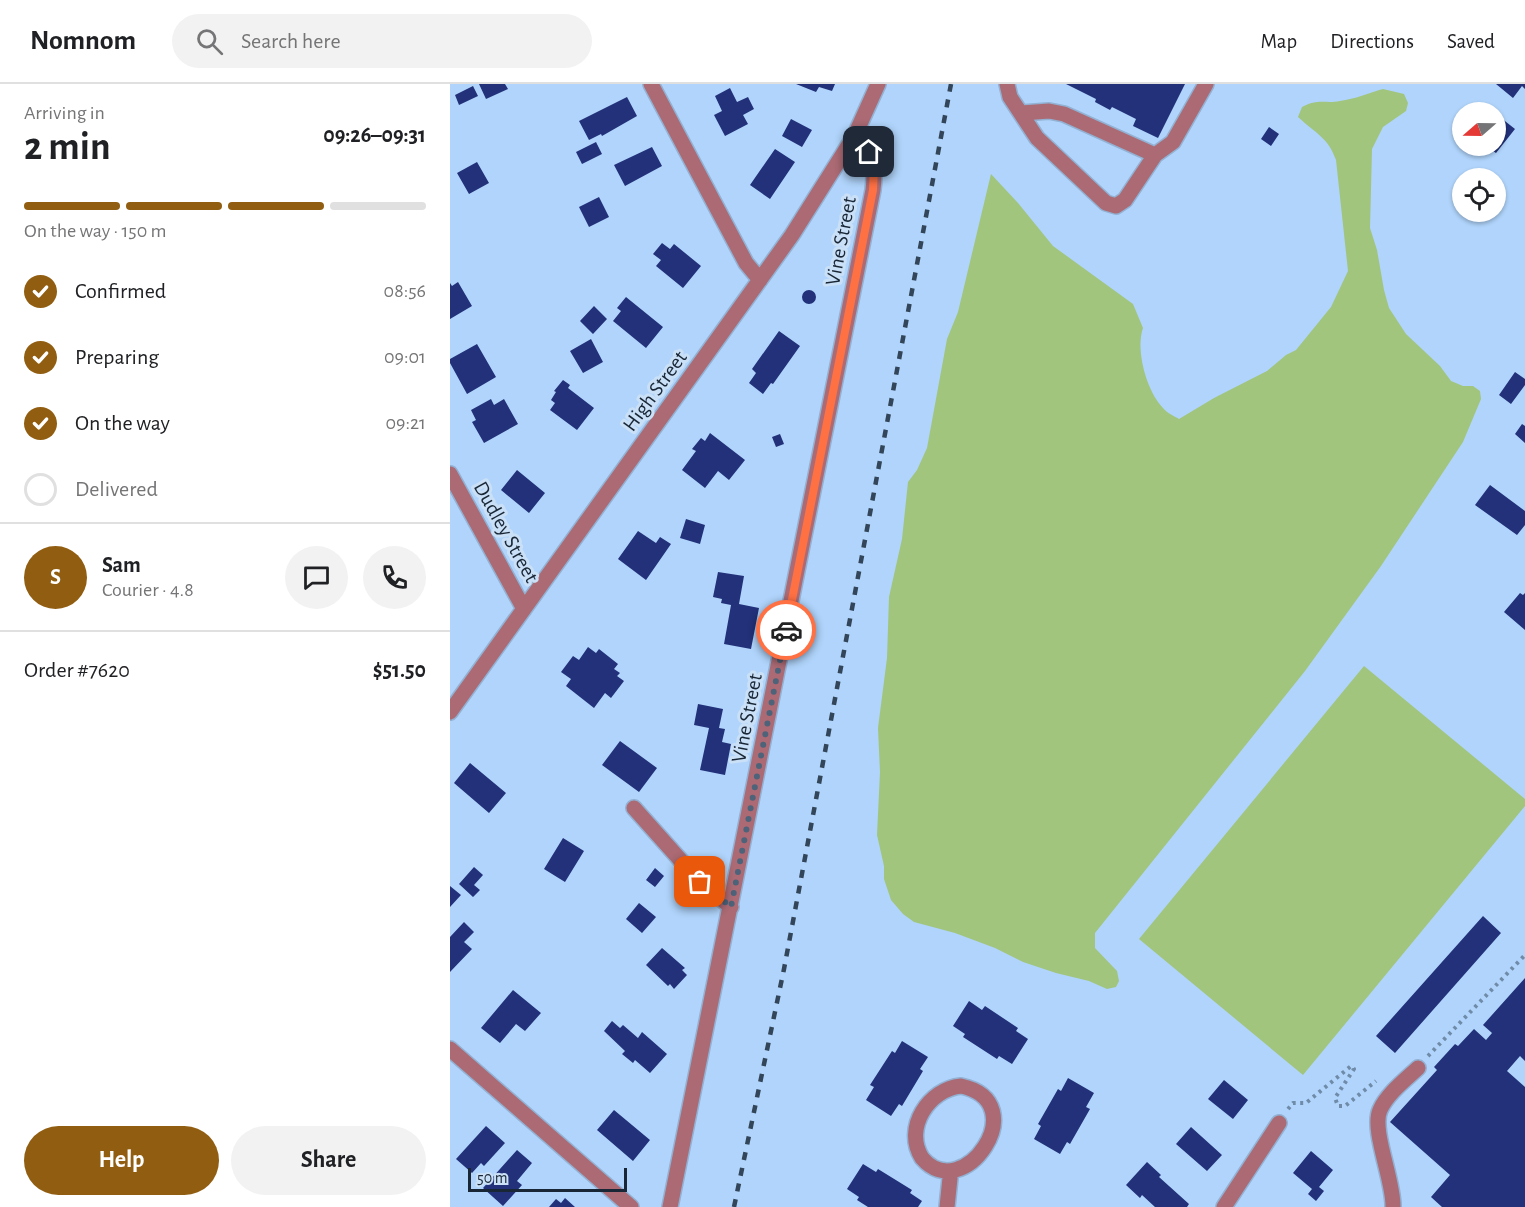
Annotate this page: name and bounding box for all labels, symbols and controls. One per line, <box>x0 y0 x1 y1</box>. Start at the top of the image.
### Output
search box <box>172 14 592 68</box>
icon: search <box>193 25 226 58</box>
text: Nomnom <box>30 27 136 55</box>
text: Search here <box>241 30 341 52</box>
text: Map <box>1261 31 1297 52</box>
text: Directions <box>1330 31 1414 52</box>
text: Saved <box>1447 31 1495 52</box>
north arrow <box>1452 102 1506 156</box>
map controls <box>1452 102 1506 222</box>
text: Arriving in <box>24 103 105 123</box>
text: 09:26–09:31 <box>323 124 426 146</box>
pin <box>843 126 894 177</box>
text: 2 min <box>24 128 111 167</box>
icon: home <box>852 135 885 168</box>
button: locate <box>1452 168 1506 222</box>
street label: Vine Street <box>822 194 860 287</box>
text: On the way · 150 m <box>24 221 167 241</box>
icon: check <box>24 275 57 308</box>
text: Confirmed <box>75 280 166 302</box>
text: 08:56 <box>384 281 426 301</box>
icon: check <box>24 341 57 374</box>
text: Preparing <box>75 346 159 368</box>
text: 09:01 <box>384 347 426 367</box>
street label: High Street <box>619 347 691 435</box>
icon: check <box>24 407 57 440</box>
text: On the way <box>75 412 170 434</box>
text: 09:21 <box>385 413 426 433</box>
text: Delivered <box>75 478 158 500</box>
street label: Dudley Street <box>470 478 542 586</box>
button: chat <box>285 546 348 609</box>
button: phone <box>363 546 426 609</box>
text: Sam <box>102 554 141 576</box>
text: S <box>50 566 61 588</box>
text: Courier · 4.8 <box>102 580 194 600</box>
courier <box>756 600 816 660</box>
icon: car <box>770 614 803 647</box>
text: Order #7620 <box>24 659 130 681</box>
text: $51.50 <box>373 659 426 681</box>
street label: Vine Street <box>728 671 766 764</box>
pin <box>674 856 725 907</box>
icon: bag <box>683 865 716 898</box>
button: Help <box>24 1126 219 1195</box>
button: Share <box>231 1126 426 1195</box>
scale bar <box>468 1165 627 1192</box>
text: 50 m <box>477 1170 508 1186</box>

